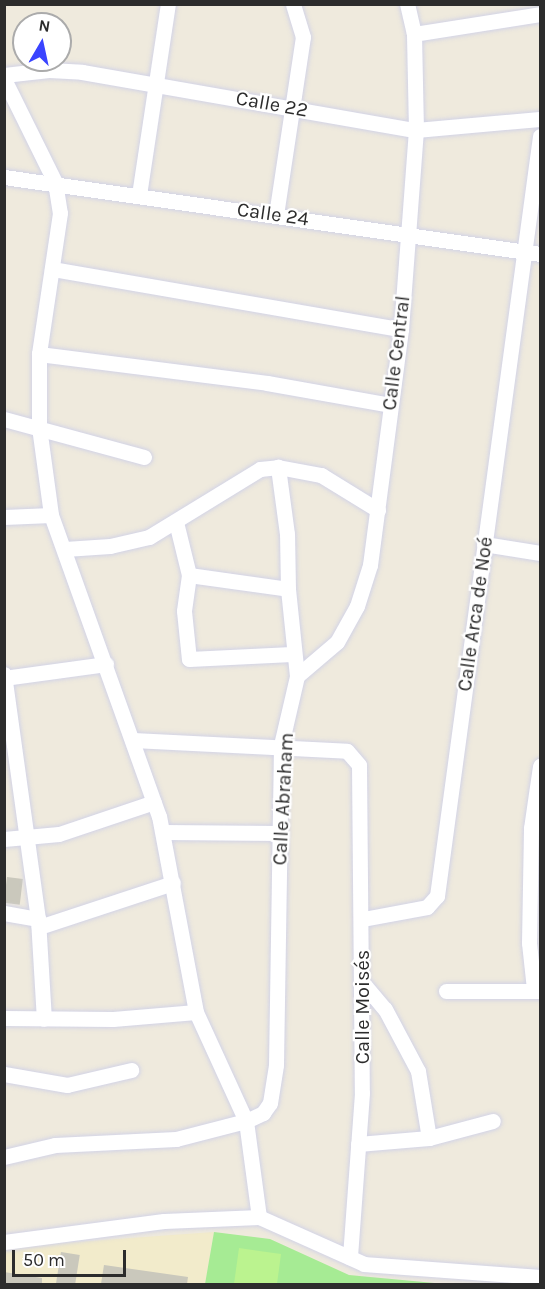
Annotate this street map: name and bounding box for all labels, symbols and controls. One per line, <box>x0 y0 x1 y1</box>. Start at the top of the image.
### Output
north arrow <box>12 12 72 72</box>
text: N <box>37 15 52 36</box>
street label: Calle 22 <box>234 86 310 122</box>
street label: Calle 24 <box>236 197 310 231</box>
street label: Calle Central <box>377 294 415 412</box>
street label: Calle Arca de Noé <box>452 535 498 693</box>
street label: Calle Abraham <box>268 732 298 866</box>
street label: Calle Moisés <box>350 950 374 1064</box>
scale bar <box>15 1238 129 1276</box>
text: 50 m <box>23 1249 65 1271</box>

